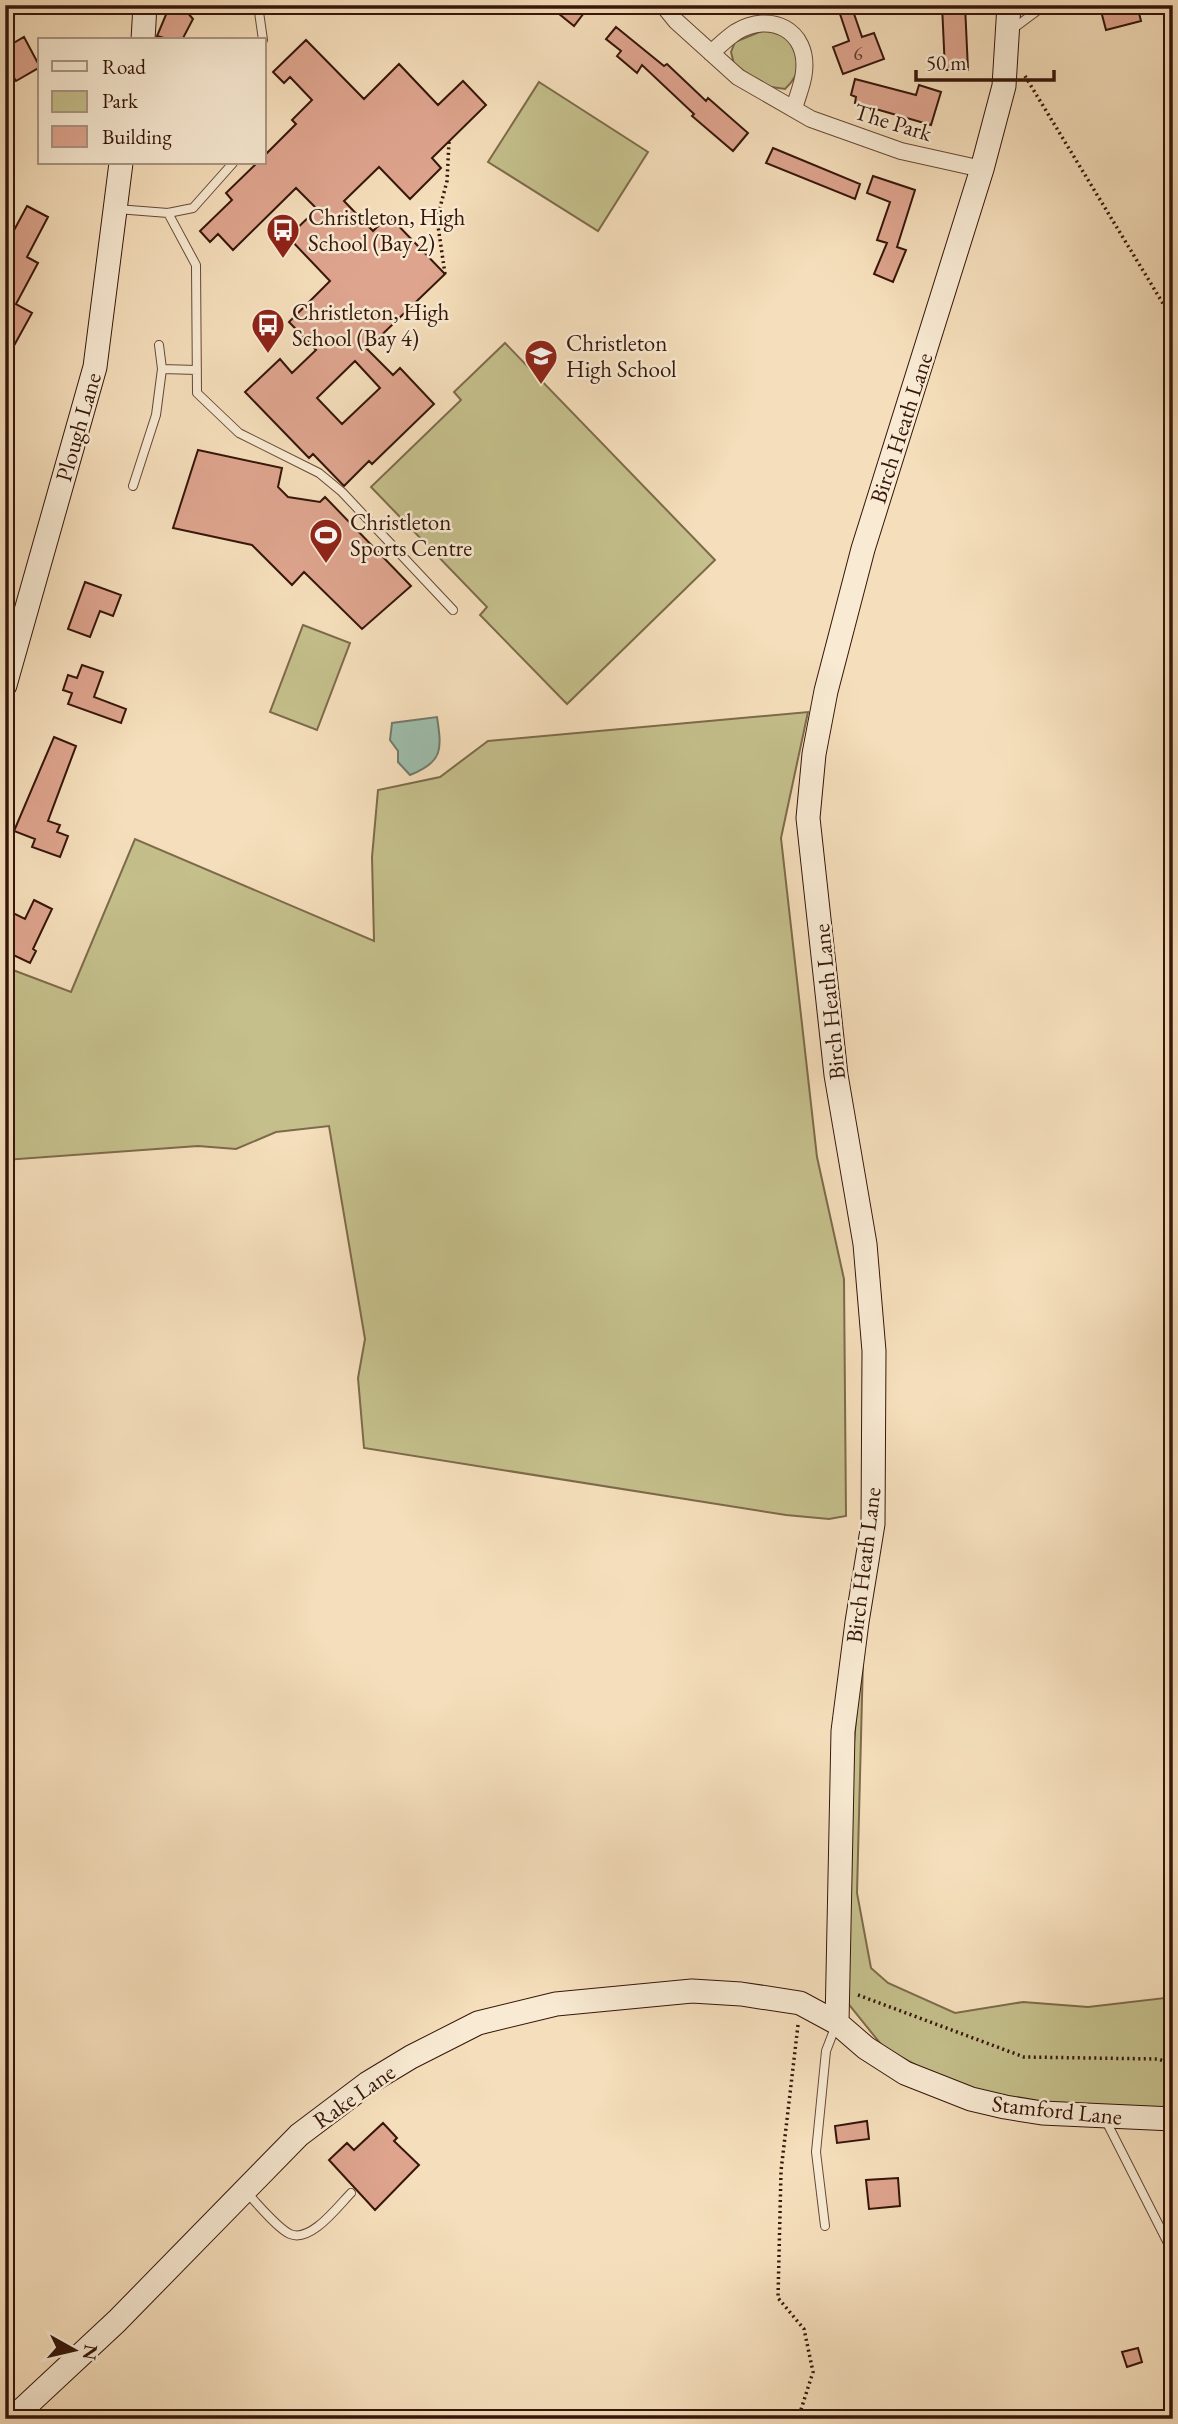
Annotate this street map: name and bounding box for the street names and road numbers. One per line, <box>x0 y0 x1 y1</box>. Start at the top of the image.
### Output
street label: The Park <box>850 96 937 148</box>
street label: Birch Heath Lane <box>863 349 939 507</box>
street label: Plough Lane <box>48 369 108 485</box>
street label: Birch Heath Lane <box>806 922 852 1082</box>
street label: Birch Heath Lane <box>839 1485 887 1645</box>
street label: Rake Lane <box>307 2057 401 2135</box>
street label: Stamford Lane <box>990 2088 1124 2132</box>

